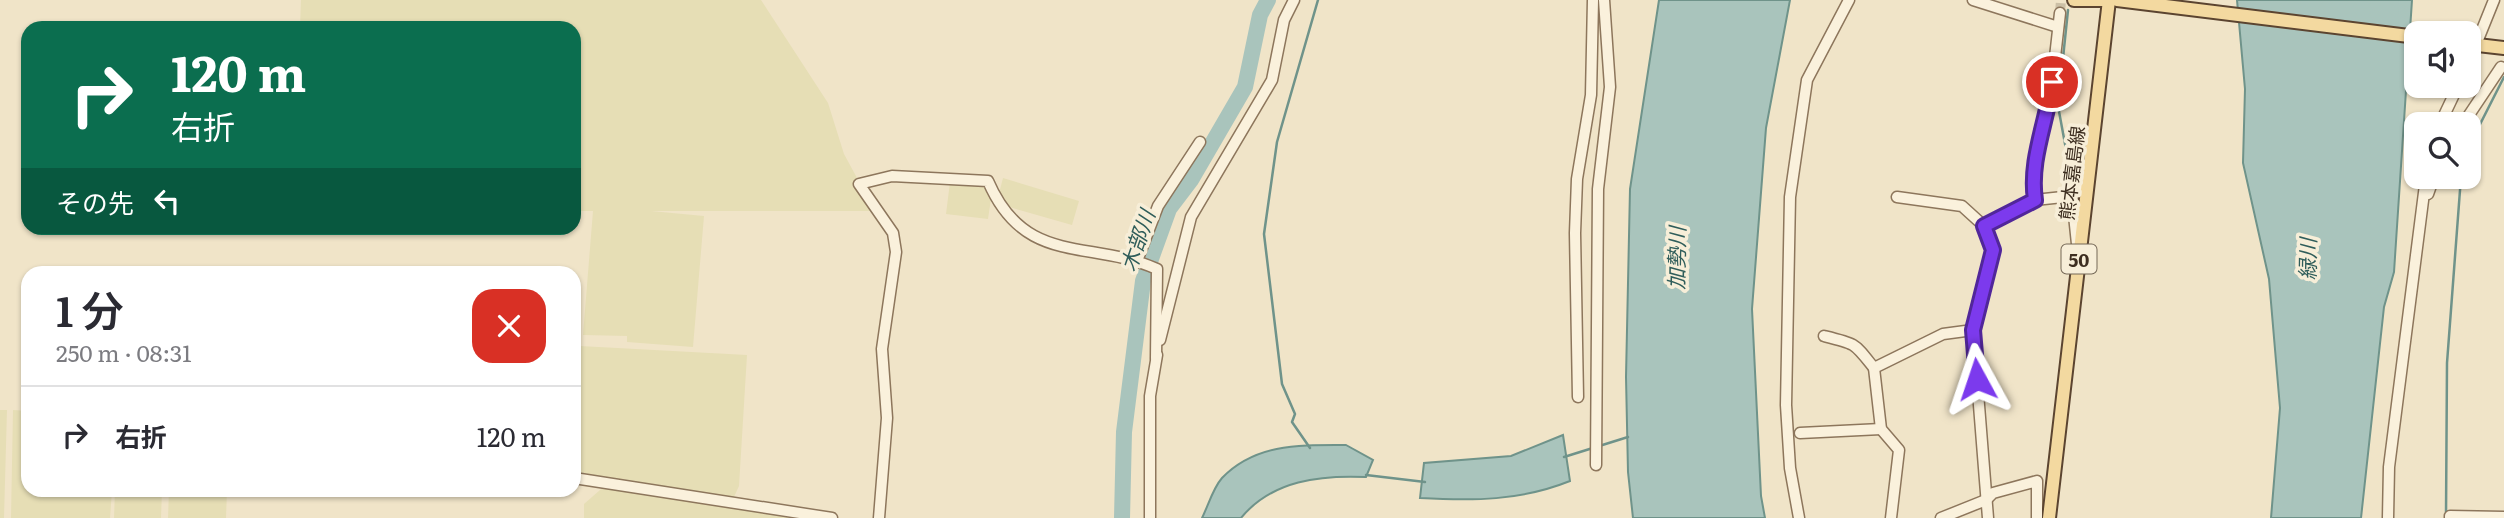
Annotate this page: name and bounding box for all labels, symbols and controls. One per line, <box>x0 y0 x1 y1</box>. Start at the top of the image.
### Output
map controls <box>2404 21 2481 189</box>
button: sound <box>2404 21 2481 98</box>
text: 120 m <box>171 34 306 107</box>
icon: right <box>56 49 147 140</box>
pin <box>2022 52 2082 112</box>
icon: arrive <box>2033 63 2071 101</box>
text: 右折 <box>171 101 235 149</box>
button: search <box>2404 112 2481 189</box>
street label: 熊本嘉島線 <box>2051 124 2091 222</box>
text: その先 <box>56 182 134 221</box>
icon: left <box>148 182 186 220</box>
water label: 木部川 <box>1111 203 1162 275</box>
water label: 加勢川 <box>1659 224 1691 290</box>
water label: 緑川 <box>2290 236 2322 280</box>
road number: 50 <box>2062 244 2096 274</box>
text: 1 分 <box>56 278 124 340</box>
button: close <box>472 289 546 363</box>
text: 250 m · 08:31 <box>56 335 192 369</box>
position arrow <box>1940 342 2014 416</box>
icon: right <box>56 416 94 454</box>
text: 右折 <box>115 416 167 455</box>
text: 120 m <box>477 416 546 455</box>

